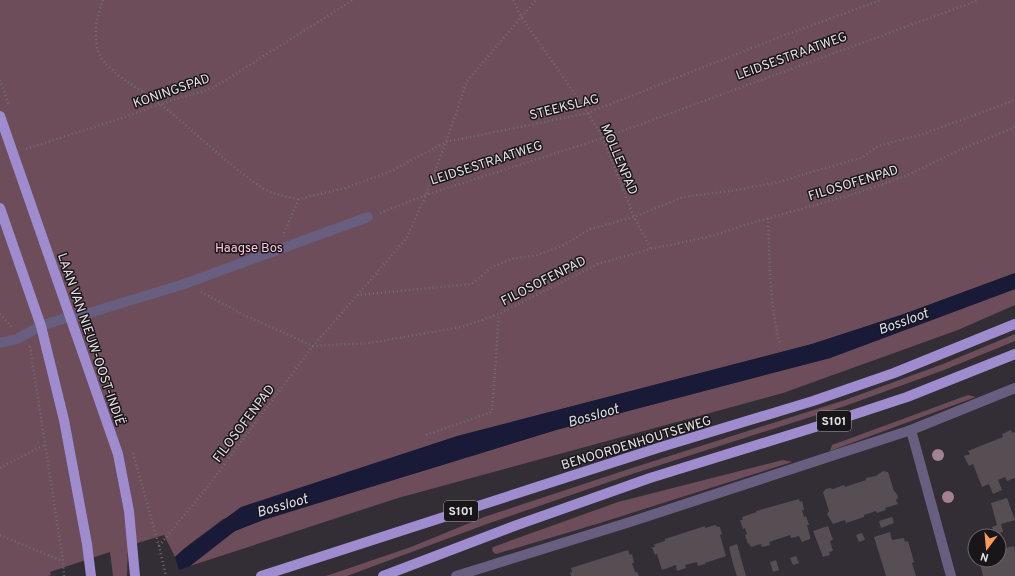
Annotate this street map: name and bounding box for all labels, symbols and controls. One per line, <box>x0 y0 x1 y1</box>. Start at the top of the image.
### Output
street label: LEIDSESTRAATWEG <box>734 29 849 84</box>
street label: KONINGSPAD <box>131 71 212 113</box>
street label: STEEKSLAG <box>528 92 601 124</box>
street label: MOLLENPAD <box>596 122 640 198</box>
street label: LEIDSESTRAATWEG <box>428 138 545 190</box>
street label: FILOSOFENPAD <box>807 163 901 205</box>
park label: Haagse Bos <box>215 241 283 257</box>
street label: LAAN VAN NIEUW-OOST-INDIË <box>53 250 129 428</box>
street label: FILOSOFENPAD <box>499 253 589 310</box>
water label: Bossloot <box>876 305 932 339</box>
street label: FILOSOFENPAD <box>210 382 279 466</box>
water label: Bossloot <box>566 401 622 432</box>
road number: S101 <box>817 411 851 431</box>
street label: BENOORDENHOUTSEWEG <box>560 413 714 474</box>
water label: Bossloot <box>255 491 311 522</box>
road number: S101 <box>444 501 478 521</box>
north arrow <box>967 528 1007 568</box>
text: N <box>979 549 990 564</box>

